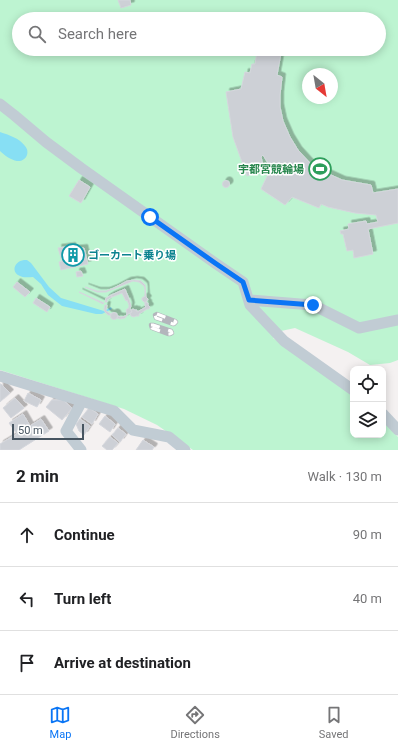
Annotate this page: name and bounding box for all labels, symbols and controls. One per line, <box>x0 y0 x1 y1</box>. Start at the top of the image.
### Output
search box <box>12 12 386 56</box>
icon: search <box>26 23 48 45</box>
text: Search here <box>58 25 137 43</box>
north arrow <box>302 68 338 104</box>
sports icon: 宇都宮競輪場 <box>307 156 333 182</box>
place label: 宇都宮競輪場 <box>238 163 304 176</box>
route start <box>141 208 159 226</box>
building icon: ゴーカート乗り場 <box>60 242 86 268</box>
place label: ゴーカート乗り場 <box>88 249 176 262</box>
route end <box>304 296 322 314</box>
map controls <box>350 366 386 438</box>
button: locate <box>350 366 386 402</box>
button: layers <box>350 402 386 438</box>
scale bar <box>12 422 84 441</box>
text: 50 m <box>18 424 43 437</box>
text: 2 min <box>16 466 59 486</box>
text: Walk · 130 m <box>307 469 382 484</box>
icon: ahead <box>16 524 38 546</box>
text: Continue <box>54 526 115 544</box>
text: 90 m <box>353 527 382 542</box>
icon: left <box>16 588 38 610</box>
text: Turn left <box>54 590 111 608</box>
text: 40 m <box>353 591 382 606</box>
icon: arrive <box>16 652 38 674</box>
text: Arrive at destination <box>54 654 191 672</box>
tab: Map <box>49 704 71 741</box>
tab: Directions <box>170 704 220 741</box>
tab: Saved <box>319 704 349 741</box>

